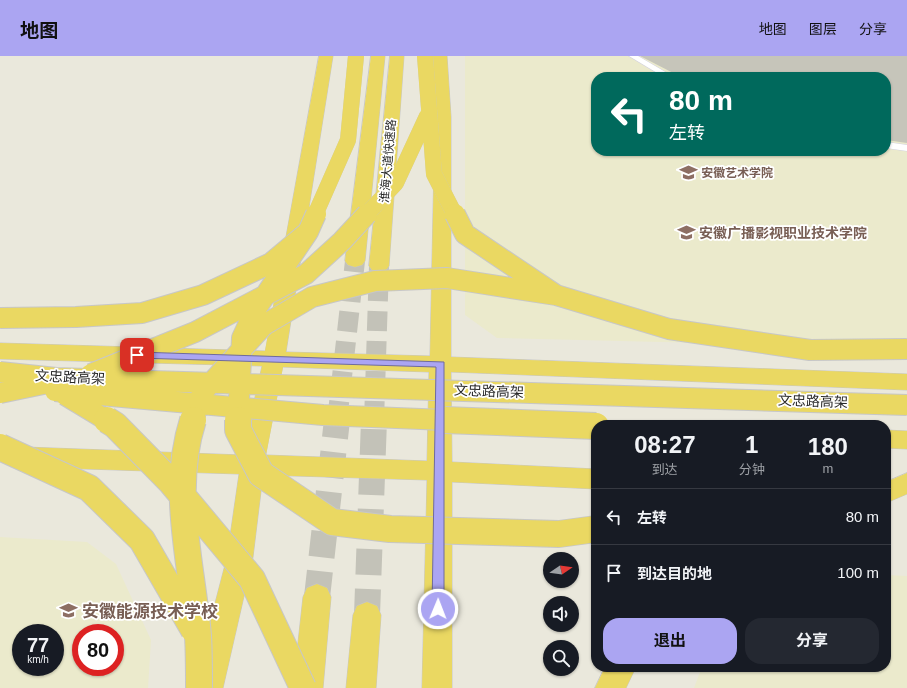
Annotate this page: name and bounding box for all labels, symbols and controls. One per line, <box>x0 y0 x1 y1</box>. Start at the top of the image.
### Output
text: 地图 <box>20 20 58 41</box>
text: 地图 <box>759 21 787 37</box>
text: 图层 <box>809 21 837 37</box>
text: 分享 <box>859 21 887 37</box>
text: 80 m <box>669 85 733 116</box>
icon: left <box>603 88 655 140</box>
street label: 淮海大道快速路 <box>377 119 399 203</box>
text: 左转 <box>669 123 705 143</box>
school or university icon: 安徽艺术学院 <box>678 163 698 183</box>
place label: 安徽艺术学院 <box>701 166 773 180</box>
school or university icon: 安徽广播影视职业技术学院 <box>676 223 696 243</box>
place label: 安徽广播影视职业技术学院 <box>699 225 867 241</box>
pin <box>120 338 154 372</box>
icon: arrive <box>126 344 148 366</box>
street label: 文忠路高架 <box>35 367 105 387</box>
street label: 文忠路高架 <box>454 382 524 400</box>
street label: 文忠路高架 <box>778 392 848 410</box>
text: 08:27 <box>634 431 696 458</box>
text: 1 <box>745 431 758 458</box>
text: 180 <box>808 433 848 460</box>
text: m <box>822 461 833 476</box>
text: 到达 <box>652 462 678 477</box>
text: 分钟 <box>739 462 765 477</box>
icon: left <box>603 506 625 528</box>
text: 80 m <box>846 508 879 525</box>
text: 左转 <box>637 509 667 526</box>
north arrow <box>543 552 579 588</box>
map controls <box>543 552 579 676</box>
icon: arrive <box>603 562 625 584</box>
text: 100 m <box>837 564 879 581</box>
text: 到达目的地 <box>637 565 712 582</box>
position arrow <box>417 588 459 630</box>
button: sound <box>543 596 579 632</box>
school or university icon: 安徽能源技术学校 <box>59 601 79 621</box>
place label: 安徽能源技术学校 <box>82 602 218 621</box>
button: 退出 <box>603 618 737 664</box>
button: 分享 <box>745 618 879 664</box>
speed limit sign: 80 <box>72 624 124 676</box>
text: 77 <box>27 634 49 656</box>
button: search <box>543 640 579 676</box>
text: km/h <box>27 654 49 665</box>

